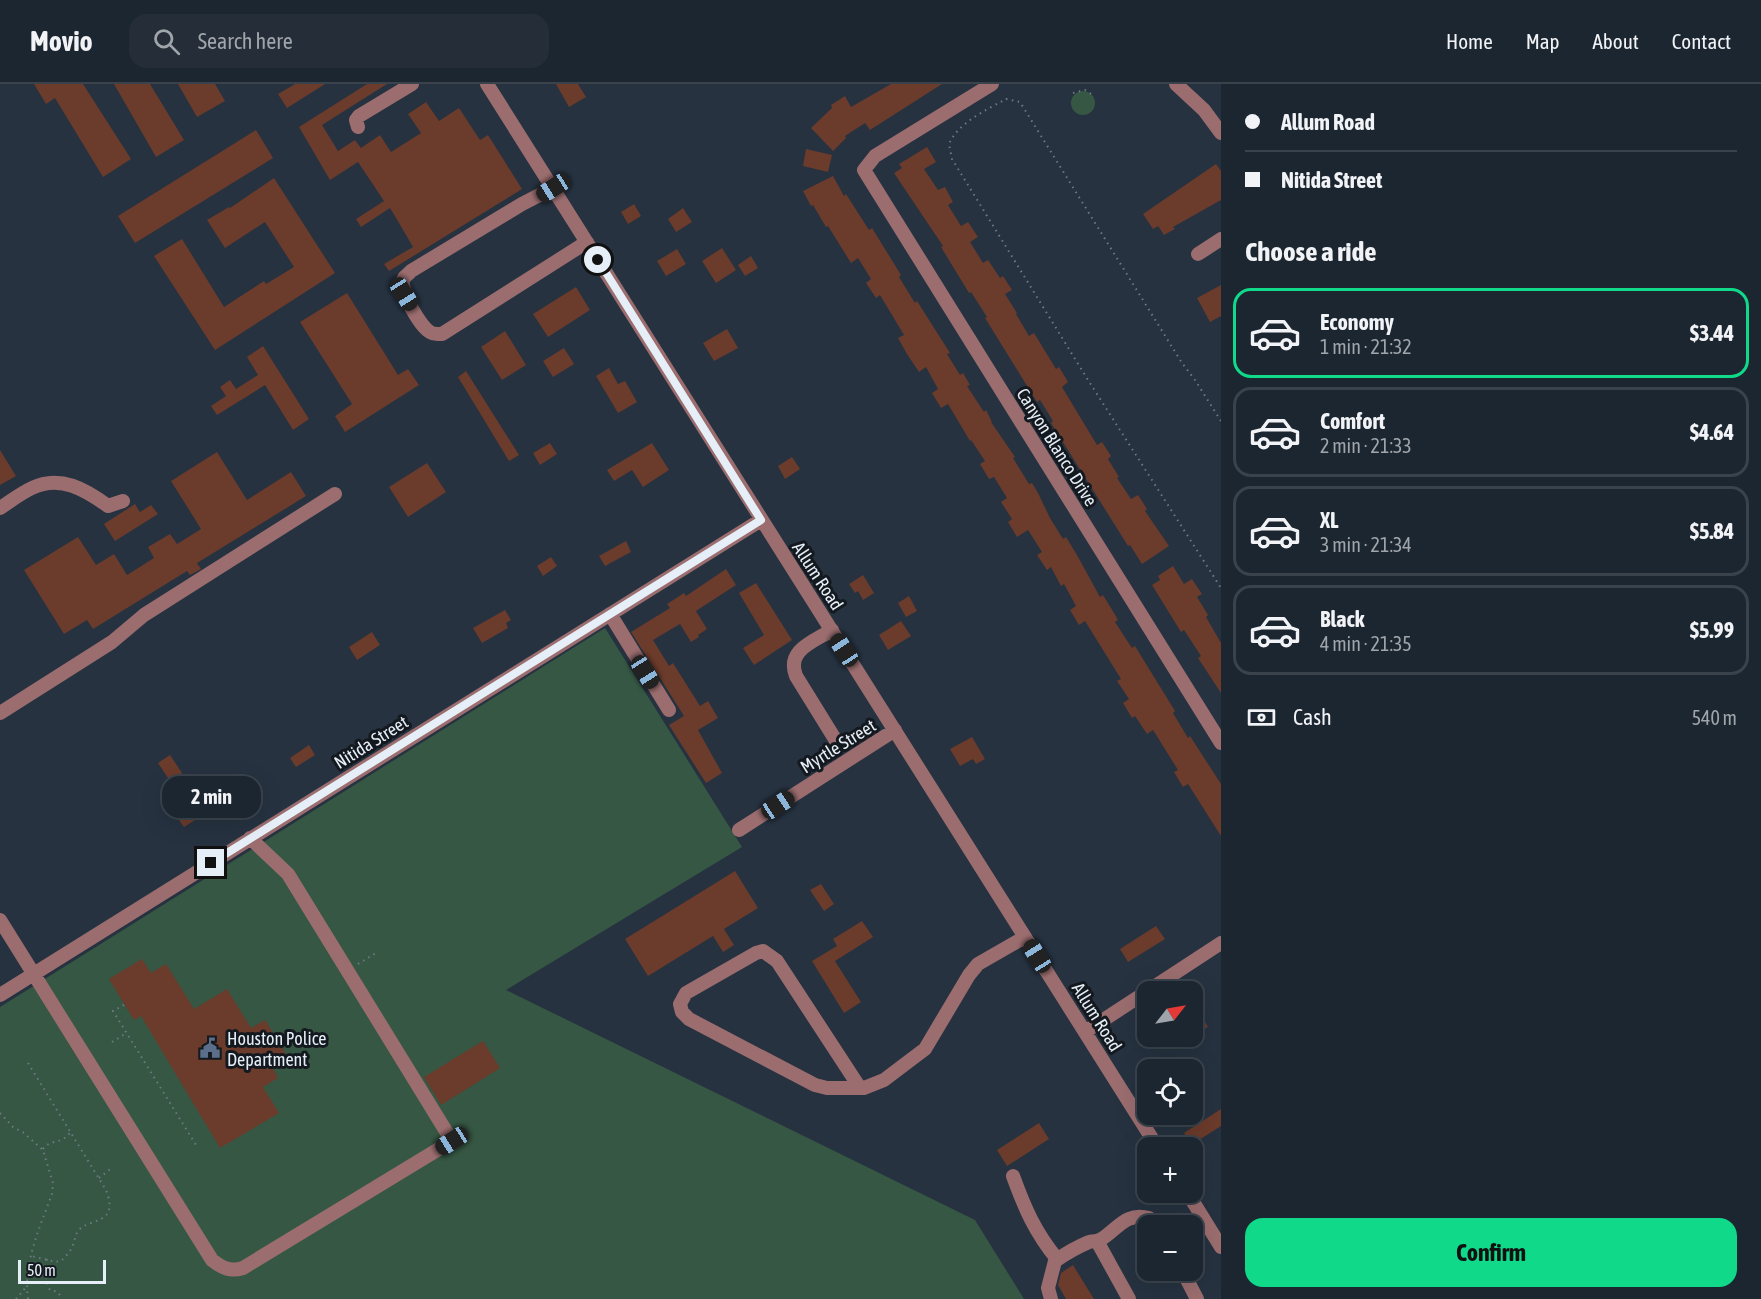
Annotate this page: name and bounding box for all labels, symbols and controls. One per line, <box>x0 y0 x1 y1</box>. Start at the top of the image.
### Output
search box <box>129 14 549 68</box>
text: Movio <box>30 25 93 57</box>
icon: search <box>150 25 183 58</box>
text: Search here <box>198 28 293 54</box>
text: Home <box>1446 29 1493 53</box>
text: Map <box>1526 29 1560 53</box>
text: About <box>1593 29 1639 53</box>
text: Contact <box>1672 29 1731 53</box>
text: Allum Road <box>1281 109 1375 135</box>
text: Nitida Street <box>1281 167 1382 193</box>
car <box>533 171 573 205</box>
text: Choose a ride <box>1245 236 1377 267</box>
route start <box>584 246 611 273</box>
car <box>387 274 421 314</box>
icon: car <box>1248 306 1302 360</box>
text: Economy <box>1320 309 1394 335</box>
text: $3.44 <box>1690 320 1734 346</box>
text: 1 min · 21:32 <box>1320 335 1412 358</box>
street label: Canyon Blanco Drive <box>1012 384 1102 510</box>
icon: car <box>1248 405 1302 459</box>
text: Comfort <box>1320 408 1385 434</box>
text: $4.64 <box>1690 419 1734 445</box>
text: 2 min · 21:33 <box>1320 434 1412 457</box>
icon: car <box>1248 504 1302 558</box>
text: XL <box>1320 507 1338 533</box>
text: $5.84 <box>1690 518 1734 544</box>
text: 3 min · 21:34 <box>1320 533 1412 556</box>
street label: Allum Road <box>788 538 848 614</box>
icon: car <box>1248 603 1302 657</box>
text: Black <box>1320 606 1364 632</box>
text: $5.99 <box>1690 617 1734 643</box>
car <box>827 630 861 670</box>
text: 4 min · 21:35 <box>1320 632 1412 655</box>
car <box>628 652 662 692</box>
icon: cash <box>1245 701 1278 734</box>
text: Cash <box>1293 704 1332 730</box>
text: 540 m <box>1692 706 1737 729</box>
street label: Nitida Street <box>330 711 412 773</box>
street label: Myrtle Street <box>797 715 879 777</box>
callout: 2 min <box>162 776 260 818</box>
text: 2 min <box>191 785 232 808</box>
car <box>758 788 798 822</box>
route end <box>197 849 224 876</box>
car <box>1020 936 1054 976</box>
street label: Allum Road <box>1068 979 1126 1055</box>
north arrow <box>1137 981 1203 1047</box>
map controls <box>1137 981 1203 1281</box>
place label: Houston Police Department <box>227 1028 326 1070</box>
public building icon: Houston Police Department <box>198 1036 222 1060</box>
button: locate <box>1137 1059 1203 1125</box>
car <box>432 1124 472 1158</box>
button: + <box>1137 1137 1203 1203</box>
button: − <box>1137 1215 1203 1281</box>
button: Confirm <box>1245 1218 1737 1287</box>
scale bar <box>18 1257 106 1284</box>
text: 50 m <box>27 1261 56 1279</box>

